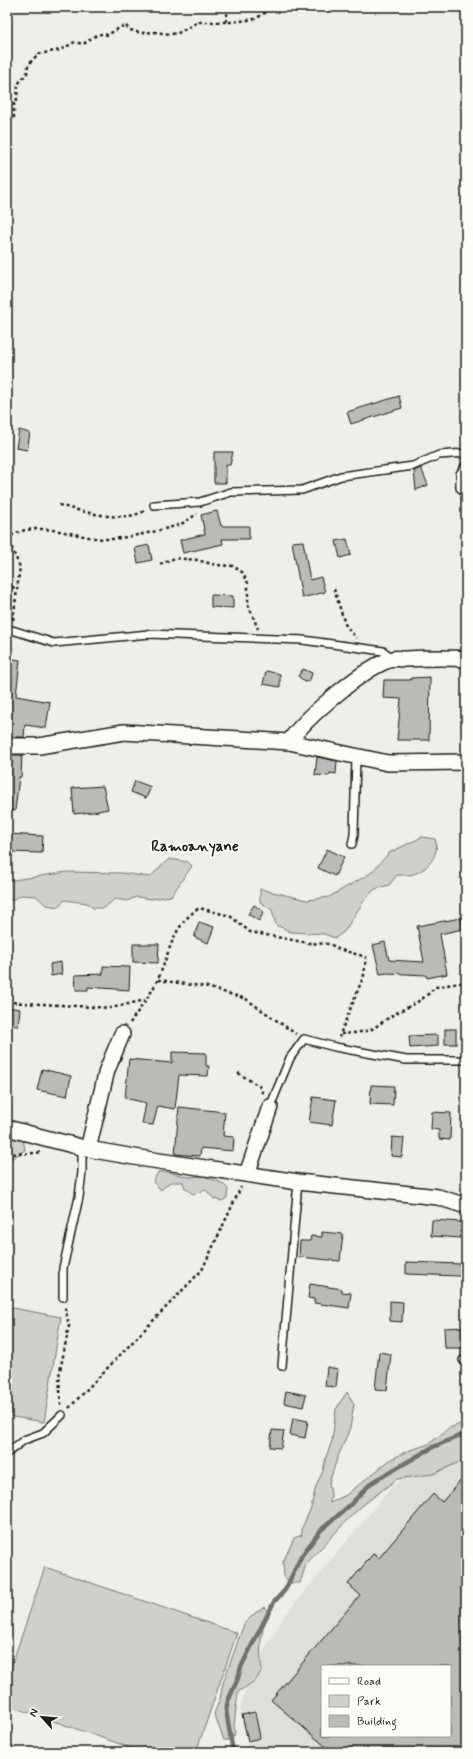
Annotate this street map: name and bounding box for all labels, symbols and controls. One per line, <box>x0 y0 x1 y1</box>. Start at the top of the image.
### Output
district label: Ramoanyane <box>151 837 239 857</box>
legend <box>321 1665 451 1737</box>
text: Road <box>357 1674 381 1690</box>
text: Park <box>357 1694 381 1710</box>
north arrow <box>22 1697 62 1737</box>
text: N <box>26 1706 42 1719</box>
text: Building <box>357 1714 397 1731</box>

